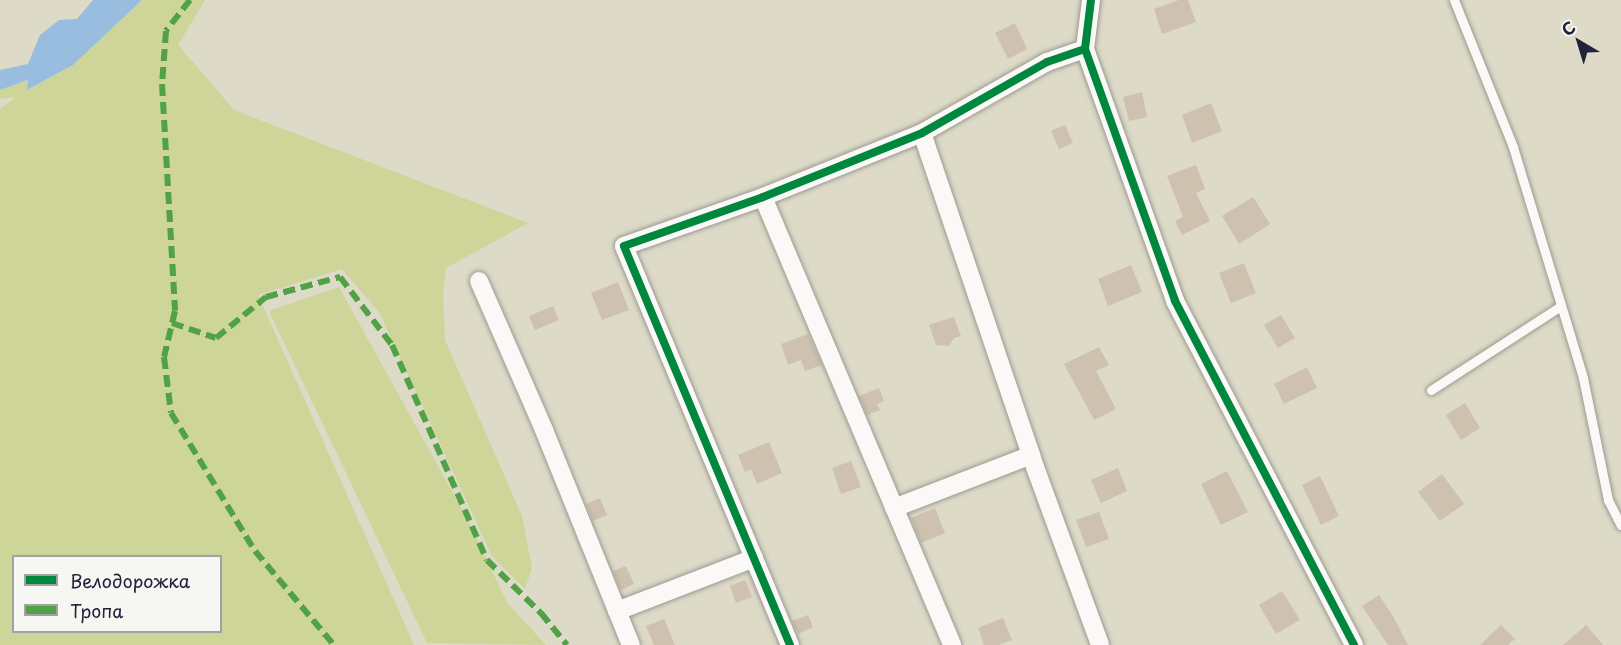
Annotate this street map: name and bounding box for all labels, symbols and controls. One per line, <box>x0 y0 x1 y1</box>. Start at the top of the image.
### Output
north arrow <box>1549 12 1609 72</box>
text: С <box>1556 15 1580 41</box>
legend <box>12 555 222 633</box>
text: Велодорожка <box>70 567 190 594</box>
text: Тропа <box>70 597 123 624</box>

